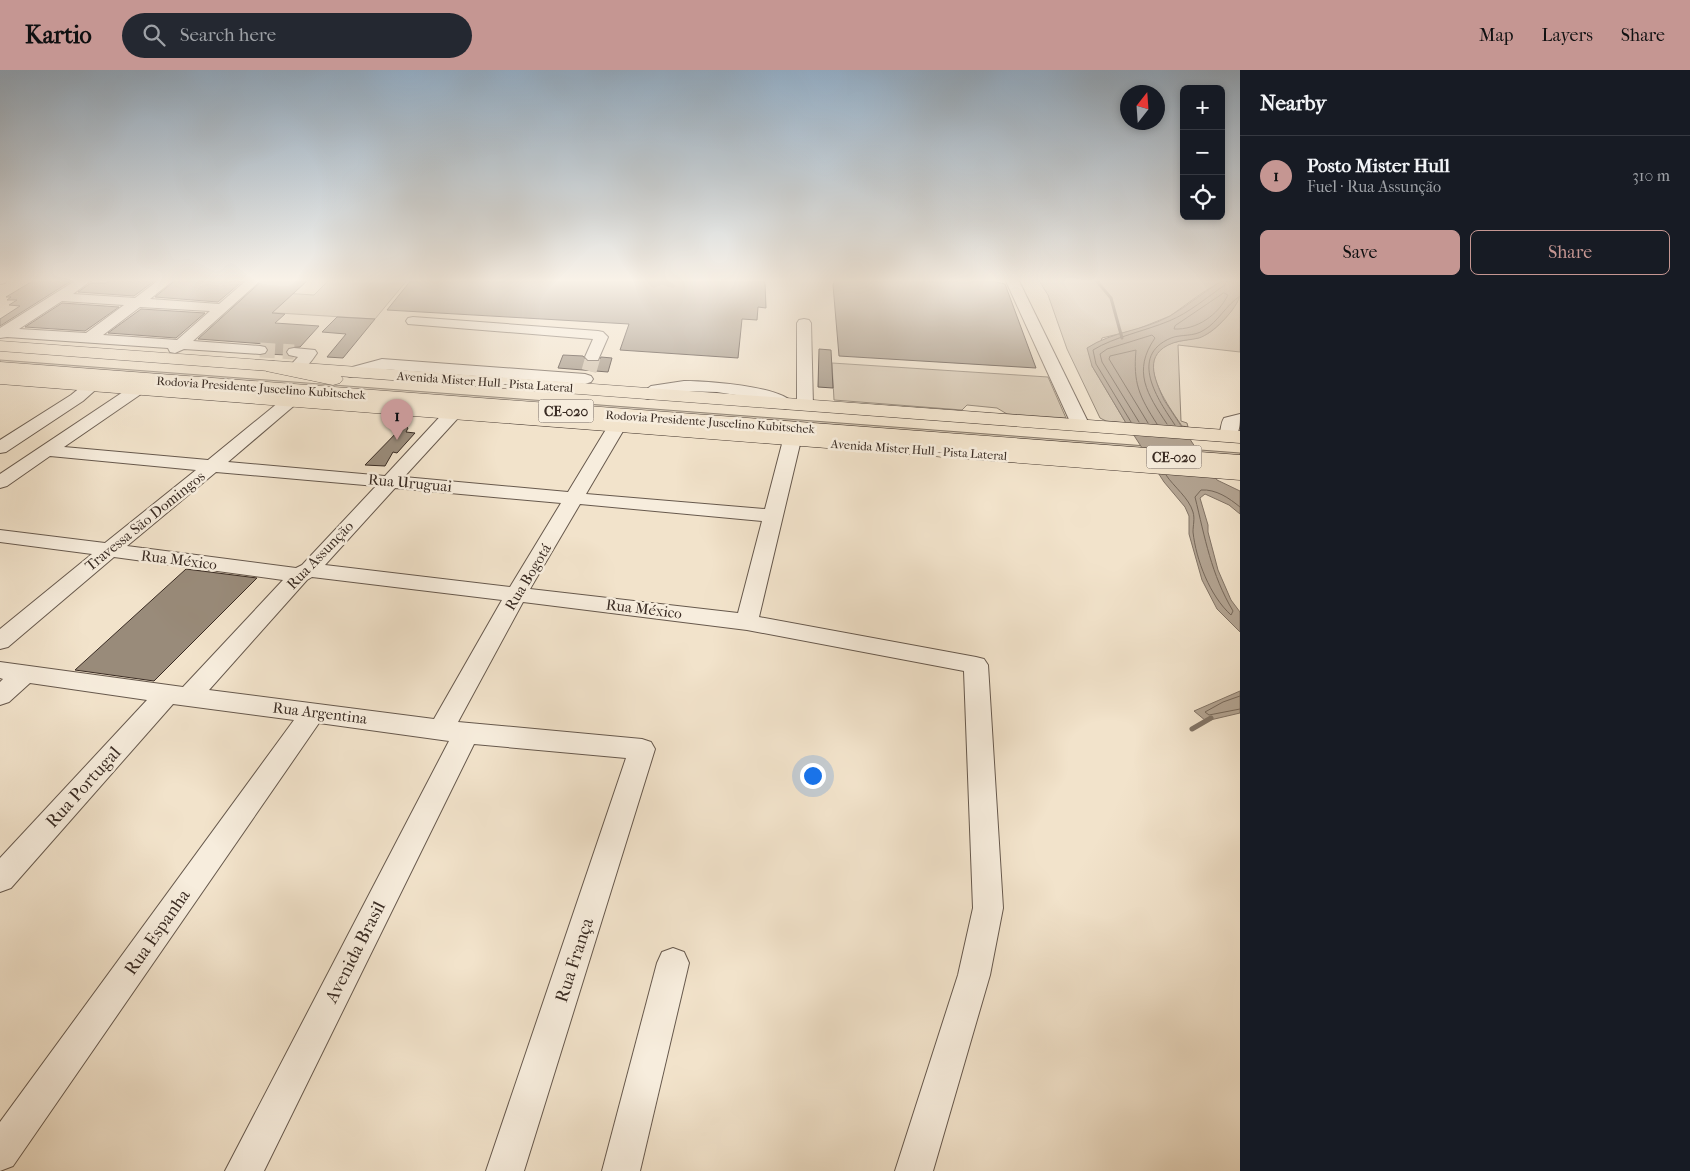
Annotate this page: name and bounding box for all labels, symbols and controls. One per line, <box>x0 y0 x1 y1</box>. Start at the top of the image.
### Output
search box <box>122 13 472 58</box>
text: Kartio <box>25 21 92 49</box>
icon: search <box>140 21 168 49</box>
text: Search here <box>180 24 276 46</box>
text: Map <box>1479 25 1513 46</box>
text: Layers <box>1541 25 1593 46</box>
text: Share <box>1621 25 1665 46</box>
north arrow <box>1120 85 1165 130</box>
map controls <box>1180 85 1225 220</box>
button: + <box>1180 85 1225 130</box>
text: Nearby <box>1260 91 1326 115</box>
button: − <box>1180 130 1225 175</box>
text: Posto Mister Hull <box>1307 155 1450 177</box>
text: 1 <box>1273 166 1279 185</box>
text: 310 m <box>1632 166 1670 185</box>
button: locate <box>1180 175 1225 220</box>
text: Fuel · Rua Assunção <box>1307 177 1441 196</box>
button: Save <box>1260 230 1460 275</box>
button: Share <box>1470 230 1670 275</box>
street label: Avenida Mister Hull - Pista Lateral <box>395 369 574 395</box>
street label: Rodovia Presidente Juscelino Kubitschek <box>156 374 367 402</box>
pin: 1 <box>381 399 413 440</box>
road number: CE-020 <box>538 400 594 422</box>
street label: Rodovia Presidente Juscelino Kubitschek <box>605 408 816 436</box>
street label: Avenida Mister Hull - Pista Lateral <box>829 437 1008 463</box>
road number: CE-020 <box>1146 446 1202 468</box>
street label: Travessa São Domingos <box>81 467 209 575</box>
street label: Rua Uruguai <box>367 470 453 496</box>
street label: Rua Assunção <box>283 517 357 593</box>
street label: Rua Bogotá <box>501 540 555 614</box>
street label: Rua México <box>140 546 218 574</box>
street label: Rua México <box>605 595 683 623</box>
street label: Rua Argentina <box>272 698 369 728</box>
street label: Rua Portugal <box>41 742 125 832</box>
your location <box>800 763 826 789</box>
street label: Rua Espanha <box>120 885 195 979</box>
street label: Avenida Brasil <box>320 898 390 1007</box>
street label: Rua França <box>551 915 598 1005</box>

